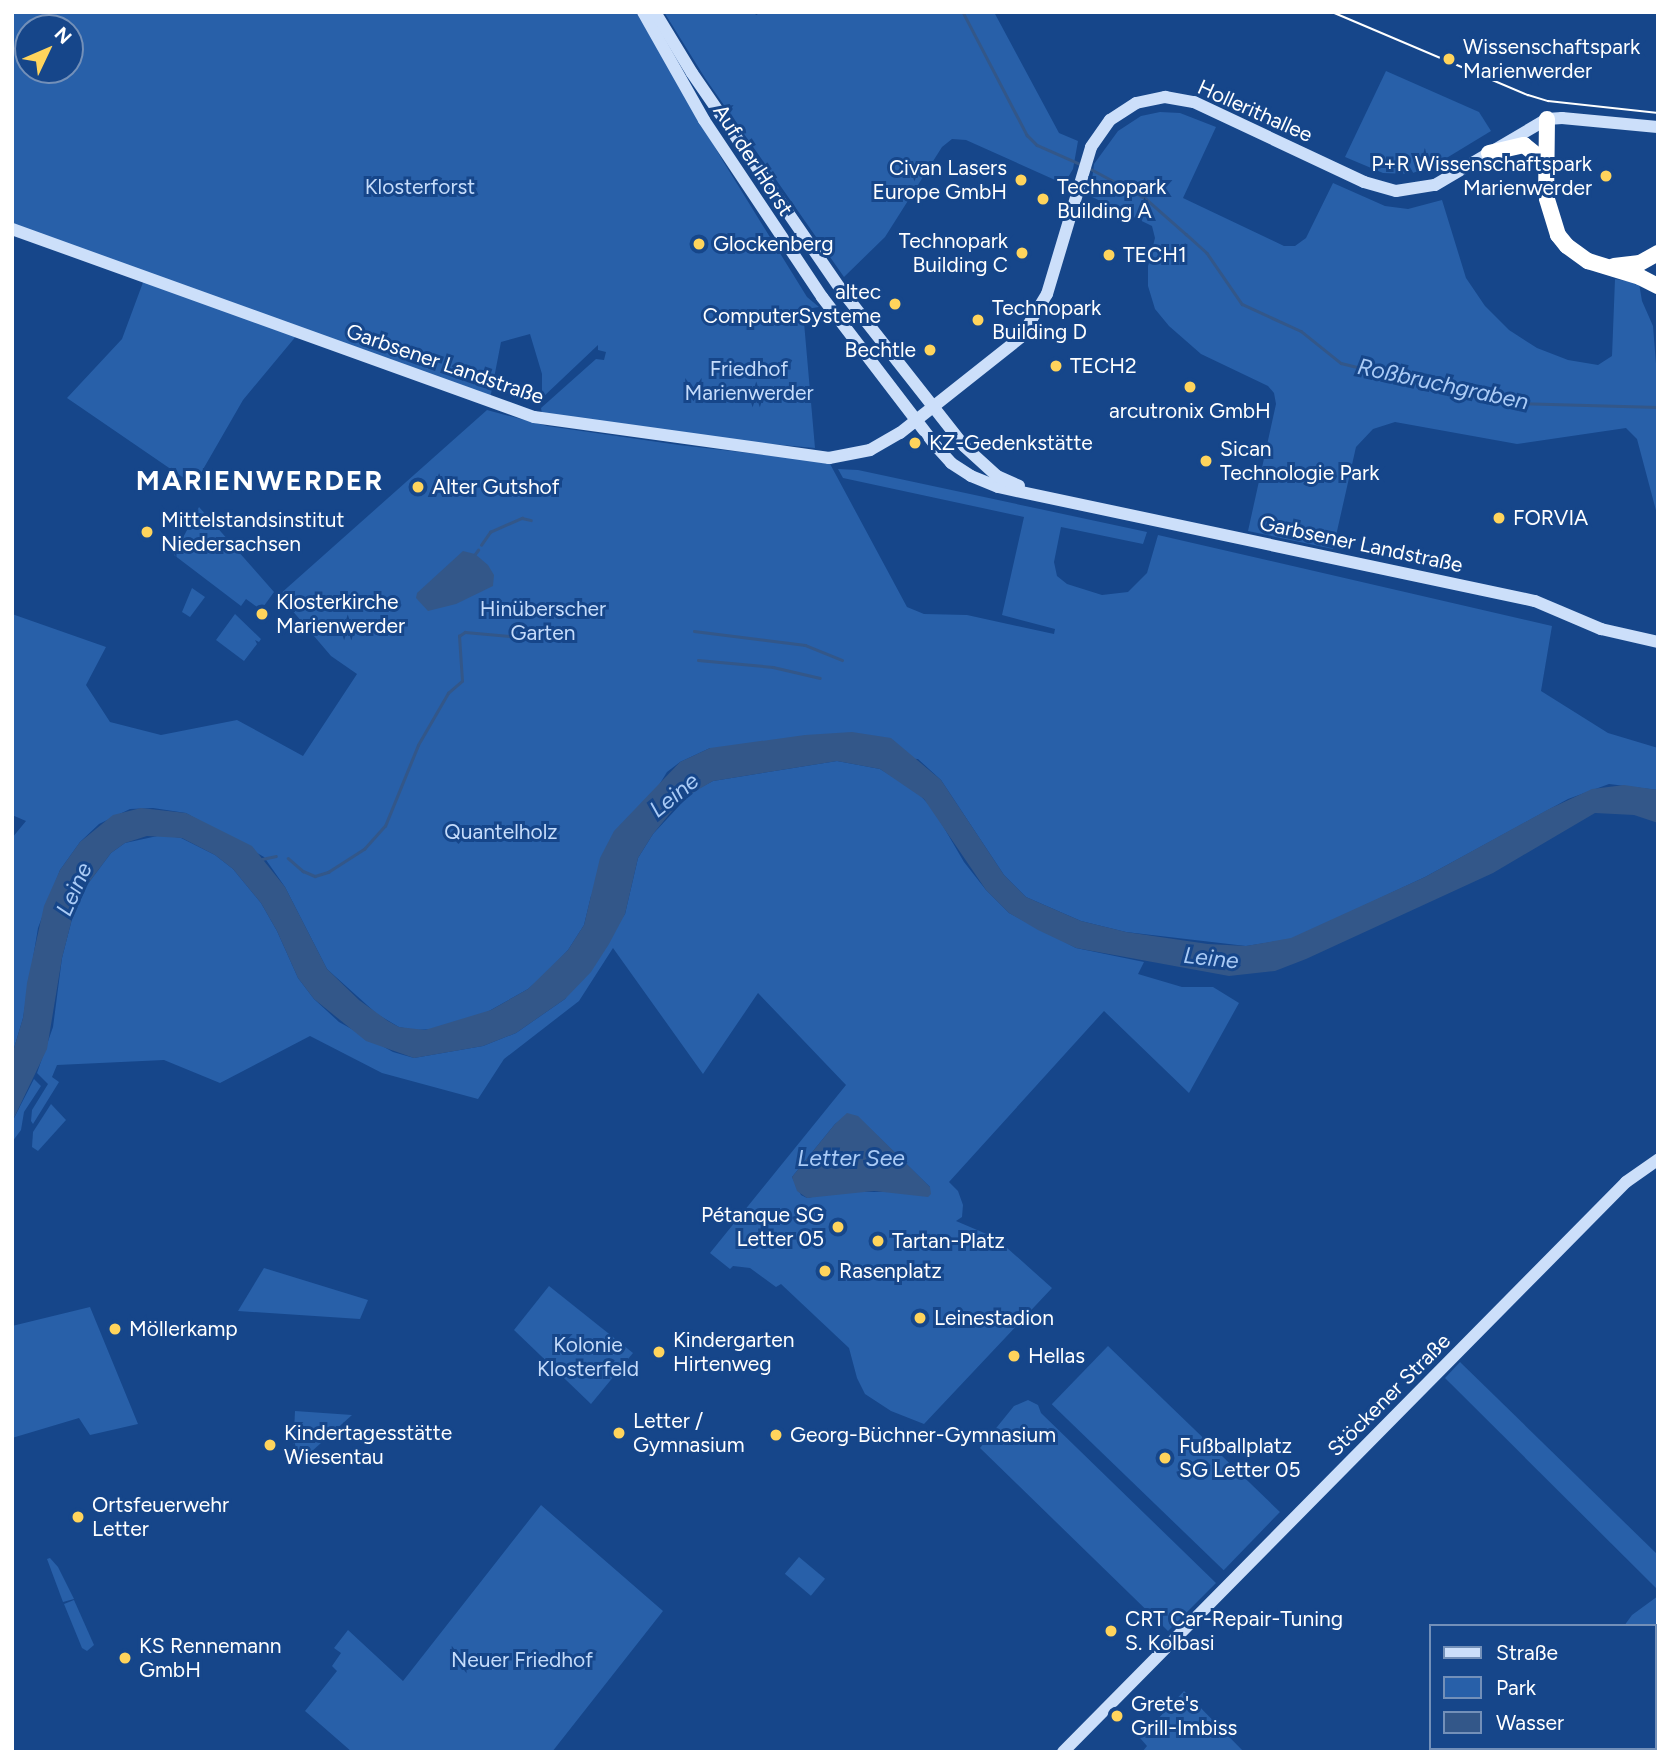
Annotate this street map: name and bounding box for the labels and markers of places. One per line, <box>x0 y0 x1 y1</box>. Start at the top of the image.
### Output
place label: Wissenschaftspark Marienwerder <box>1463 34 1640 84</box>
marker: Wissenschaftspark Marienwerder <box>1441 51 1457 67</box>
place label: P+R Wissenschaftspark Marienwerder <box>1371 151 1592 201</box>
place label: Civan Lasers Europe GmbH <box>873 155 1007 205</box>
marker: P+R Wissenschaftspark Marienwerder <box>1598 168 1614 184</box>
marker: Civan Lasers Europe GmbH <box>1013 172 1029 188</box>
place label: Technopark Building A <box>1057 174 1166 224</box>
marker: Technopark Building A <box>1035 191 1051 207</box>
place label: Technopark Building C <box>899 228 1008 278</box>
place label: Glockenberg <box>713 231 833 257</box>
marker: Glockenberg <box>691 236 707 252</box>
place label: TECH1 <box>1123 242 1187 268</box>
marker: Technopark Building C <box>1014 245 1030 261</box>
marker: TECH1 <box>1101 247 1117 263</box>
place label: altec ComputerSysteme <box>703 279 881 329</box>
place label: Technopark Building D <box>992 295 1101 345</box>
marker: altec ComputerSysteme <box>887 296 903 312</box>
marker: Technopark Building D <box>970 312 986 328</box>
place label: Bechtle <box>845 337 916 363</box>
marker: Bechtle <box>922 342 938 358</box>
place label: TECH2 <box>1070 353 1137 379</box>
marker: TECH2 <box>1048 358 1064 374</box>
marker: arcutronix GmbH <box>1182 379 1198 395</box>
place label: arcutronix GmbH <box>1109 398 1271 424</box>
place label: KZ-Gedenkstätte <box>929 430 1093 456</box>
marker: KZ-Gedenkstätte <box>907 435 923 451</box>
place label: Sican Technologie Park <box>1220 436 1379 486</box>
marker: Sican Technologie Park <box>1198 453 1214 469</box>
place label: Alter Gutshof <box>432 474 560 500</box>
marker: Alter Gutshof <box>410 479 426 495</box>
place label: FORVIA <box>1513 505 1588 531</box>
place label: Mittelstandsinstitut Niedersachsen <box>161 507 345 557</box>
marker: FORVIA <box>1491 510 1507 526</box>
marker: Mittelstandsinstitut Niedersachsen <box>139 524 155 540</box>
place label: Klosterkirche Marienwerder <box>276 589 405 639</box>
marker: Klosterkirche Marienwerder <box>254 606 270 622</box>
place label: Pétanque SG Letter 05 <box>701 1202 824 1252</box>
marker: Pétanque SG Letter 05 <box>830 1219 846 1235</box>
place label: Tartan-Platz <box>892 1228 1005 1254</box>
marker: Tartan-Platz <box>870 1233 886 1249</box>
place label: Rasenplatz <box>839 1258 942 1284</box>
marker: Rasenplatz <box>817 1263 833 1279</box>
place label: Leinestadion <box>934 1305 1054 1331</box>
marker: Leinestadion <box>912 1310 928 1326</box>
place label: Möllerkamp <box>129 1316 238 1342</box>
marker: Möllerkamp <box>107 1321 123 1337</box>
place label: Kindergarten Hirtenweg <box>673 1327 794 1377</box>
place label: Hellas <box>1028 1343 1085 1369</box>
marker: Kindergarten Hirtenweg <box>651 1344 667 1360</box>
marker: Hellas <box>1006 1348 1022 1364</box>
place label: Letter / Gymnasium <box>633 1408 745 1458</box>
place label: Kindertagesstätte Wiesentau <box>284 1420 452 1470</box>
place label: Georg-Büchner-Gymnasium <box>790 1422 1056 1448</box>
marker: Letter / Gymnasium <box>611 1425 627 1441</box>
marker: Georg-Büchner-Gymnasium <box>768 1427 784 1443</box>
place label: Fußballplatz SG Letter 05 <box>1179 1433 1301 1483</box>
marker: Kindertagesstätte Wiesentau <box>262 1437 278 1453</box>
marker: Fußballplatz SG Letter 05 <box>1157 1450 1173 1466</box>
place label: Ortsfeuerwehr Letter <box>92 1492 229 1542</box>
marker: Ortsfeuerwehr Letter <box>70 1509 86 1525</box>
place label: CRT Car-Repair-Tuning S. Kolbasi <box>1125 1606 1343 1656</box>
marker: CRT Car-Repair-Tuning S. Kolbasi <box>1103 1623 1119 1639</box>
place label: KS Rennemann GmbH <box>139 1633 281 1683</box>
marker: KS Rennemann GmbH <box>117 1650 133 1666</box>
place label: Grete's Grill-Imbiss <box>1131 1691 1237 1741</box>
marker: Grete's Grill-Imbiss <box>1109 1708 1125 1724</box>

